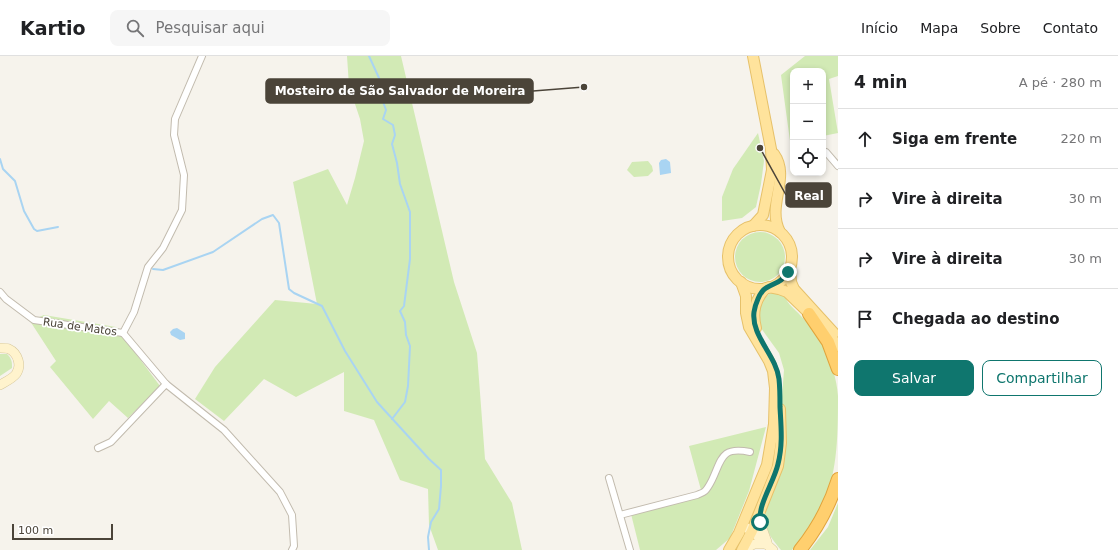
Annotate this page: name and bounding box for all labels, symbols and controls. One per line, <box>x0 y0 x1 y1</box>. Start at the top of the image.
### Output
search box <box>110 10 390 46</box>
text: Kartio <box>20 17 86 39</box>
icon: search <box>124 17 146 39</box>
text: Pesquisar aqui <box>156 19 265 37</box>
text: Início <box>861 20 898 36</box>
text: Mapa <box>920 20 958 36</box>
text: Sobre <box>980 20 1021 36</box>
text: Contato <box>1043 20 1098 36</box>
map controls <box>790 68 826 176</box>
button: + <box>790 68 826 104</box>
text: 4 min <box>854 72 907 92</box>
text: A pé · 280 m <box>1019 75 1102 90</box>
callout: Mosteiro de São Salvador de Moreira <box>266 79 533 103</box>
text: Mosteiro de São Salvador de Moreira <box>275 84 525 98</box>
button: − <box>790 104 826 140</box>
icon: ahead <box>854 128 876 150</box>
text: Siga em frente <box>892 130 1017 148</box>
text: 220 m <box>1060 131 1102 146</box>
button: locate <box>790 140 826 176</box>
callout: Real <box>786 183 831 207</box>
icon: right <box>854 188 876 210</box>
text: Real <box>794 189 824 203</box>
text: Vire à direita <box>892 190 1003 208</box>
text: 30 m <box>1069 191 1102 206</box>
icon: right <box>854 248 876 270</box>
text: Vire à direita <box>892 250 1003 268</box>
text: 30 m <box>1069 251 1102 266</box>
route end <box>779 263 797 281</box>
icon: arrive <box>854 308 876 330</box>
text: Chegada ao destino <box>892 310 1060 328</box>
street label: Rua de Matos <box>42 315 118 339</box>
button: Salvar <box>854 360 974 396</box>
button: Compartilhar <box>982 360 1102 396</box>
route start <box>751 513 769 531</box>
scale bar <box>12 522 113 541</box>
text: 100 m <box>18 524 53 537</box>

